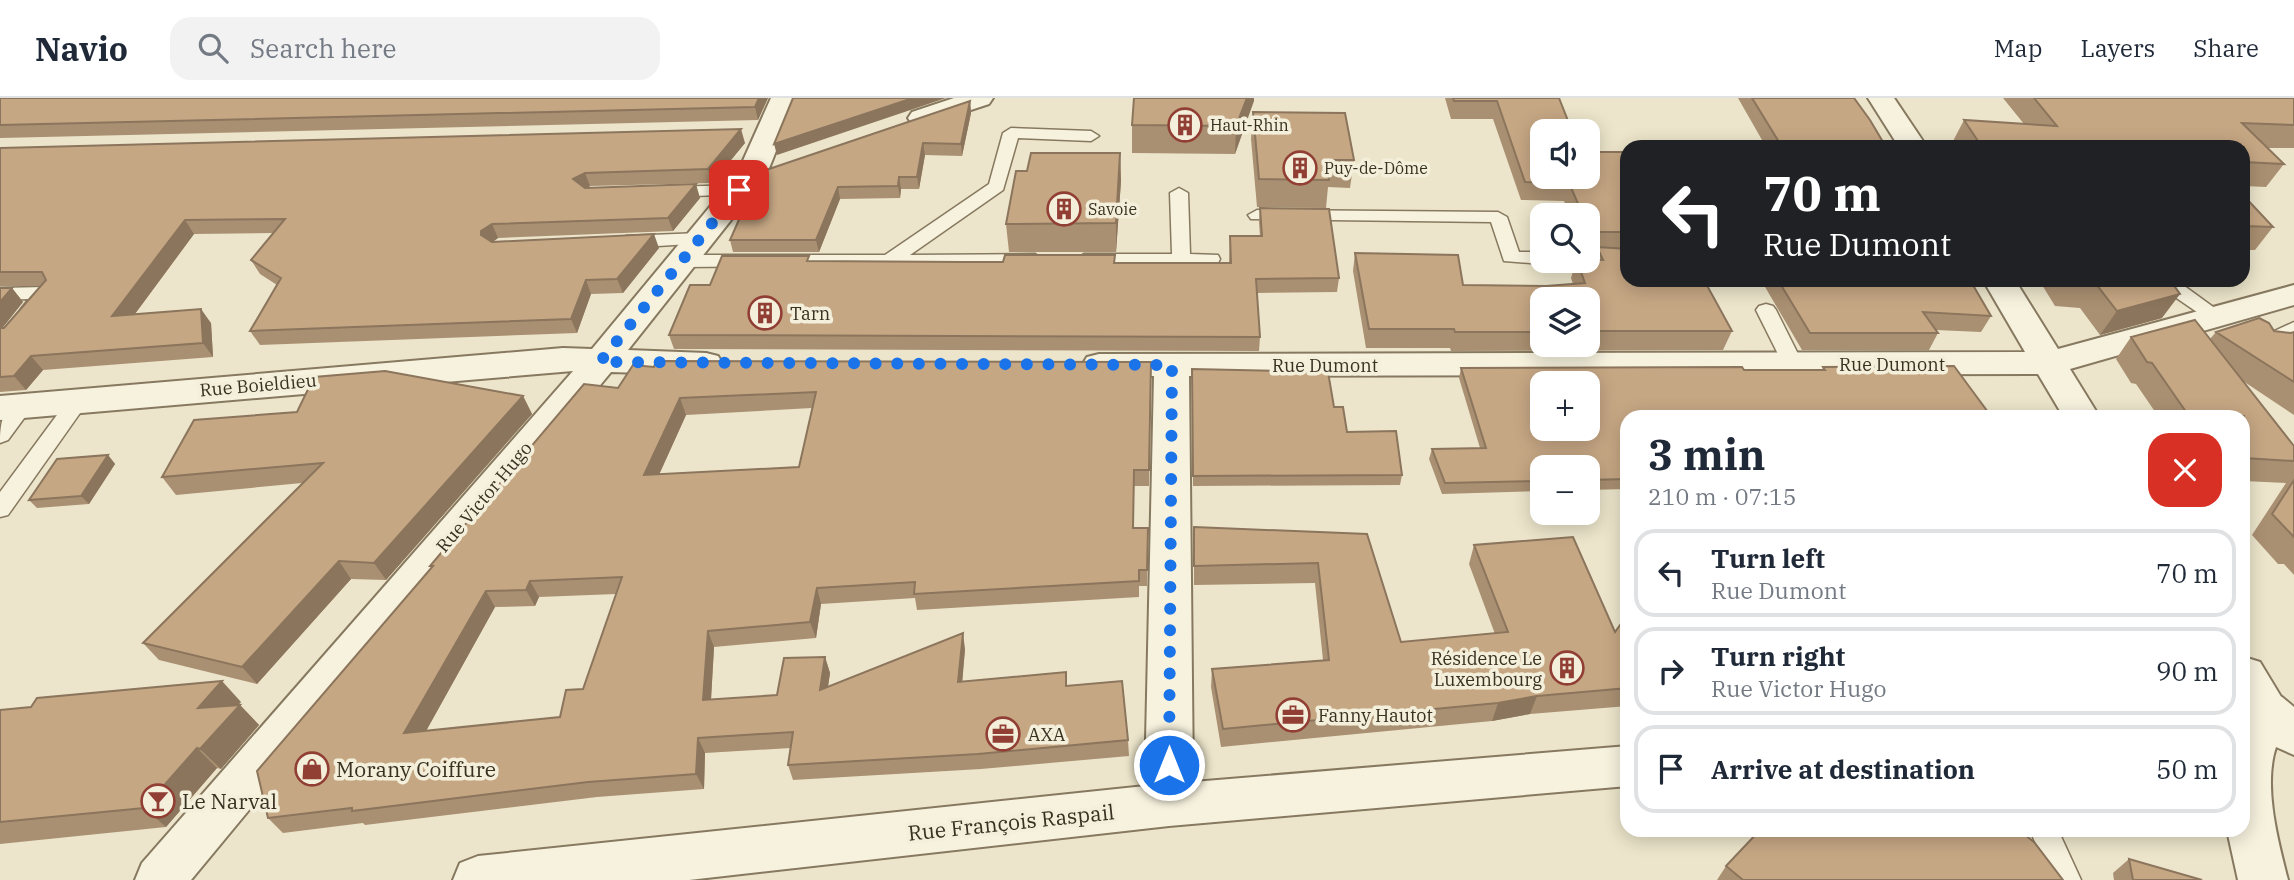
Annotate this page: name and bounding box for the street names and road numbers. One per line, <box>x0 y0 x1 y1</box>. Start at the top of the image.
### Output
street label: Rue Dumont <box>1839 353 1945 376</box>
street label: Rue Dumont <box>1272 354 1378 377</box>
street label: Rue Boieldieu <box>199 368 317 402</box>
street label: Rue Victor Hugo <box>431 437 537 557</box>
street label: Rue François Raspail <box>906 797 1116 847</box>

